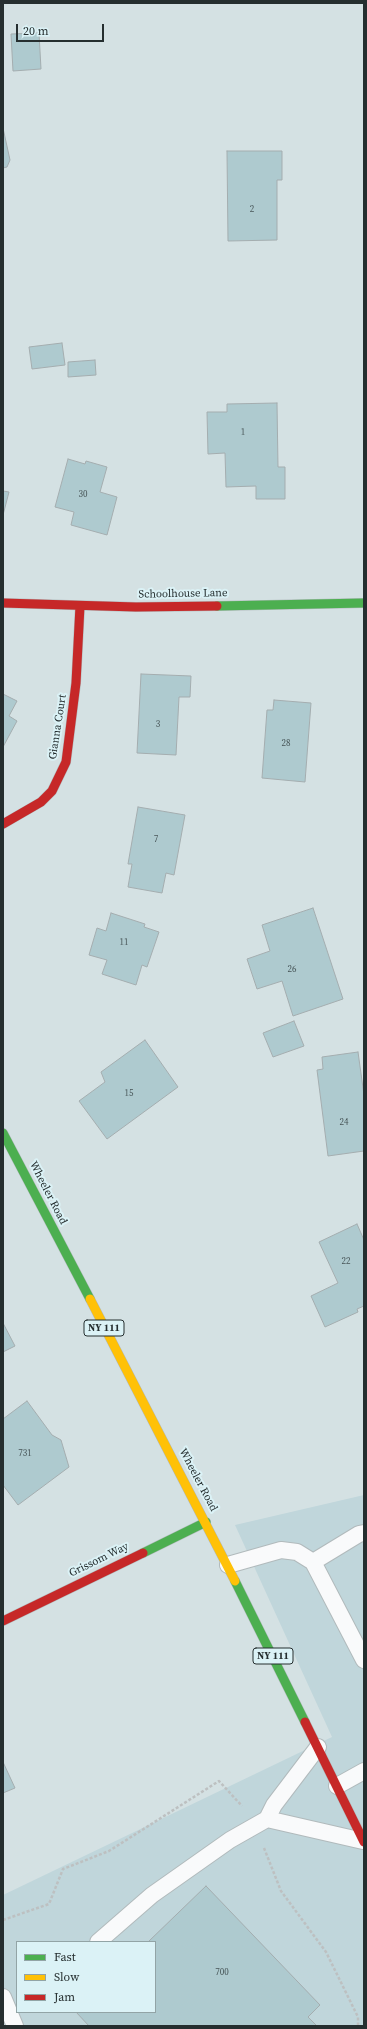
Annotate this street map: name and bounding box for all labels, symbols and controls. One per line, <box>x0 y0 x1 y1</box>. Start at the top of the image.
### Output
scale bar <box>18 16 106 42</box>
text: 20 m <box>23 23 49 39</box>
house number: 2 <box>250 205 254 215</box>
house number: 1 <box>241 428 245 438</box>
house number: 30 <box>79 490 87 500</box>
street label: Schoolhouse Lane <box>138 587 228 601</box>
street label: Gianna Court <box>46 694 70 760</box>
house number: 3 <box>156 720 160 730</box>
house number: 28 <box>282 739 290 749</box>
house number: 7 <box>154 835 158 845</box>
house number: 11 <box>120 938 128 948</box>
house number: 26 <box>288 965 296 975</box>
house number: 15 <box>125 1089 133 1099</box>
house number: 24 <box>340 1118 348 1128</box>
street label: Wheeler Road <box>26 1159 70 1227</box>
house number: 22 <box>342 1257 350 1267</box>
road number: NY 111 <box>84 1320 124 1336</box>
street label: Wheeler Road <box>176 1446 220 1514</box>
house number: 731 <box>18 1449 32 1459</box>
street label: Grissom Way <box>67 1540 131 1580</box>
road number: NY 111 <box>253 1648 293 1664</box>
legend <box>16 1941 156 2013</box>
text: Fast <box>54 1949 76 1965</box>
house number: 700 <box>215 1968 229 1978</box>
text: Slow <box>54 1969 79 1985</box>
text: Jam <box>54 1989 75 2005</box>

